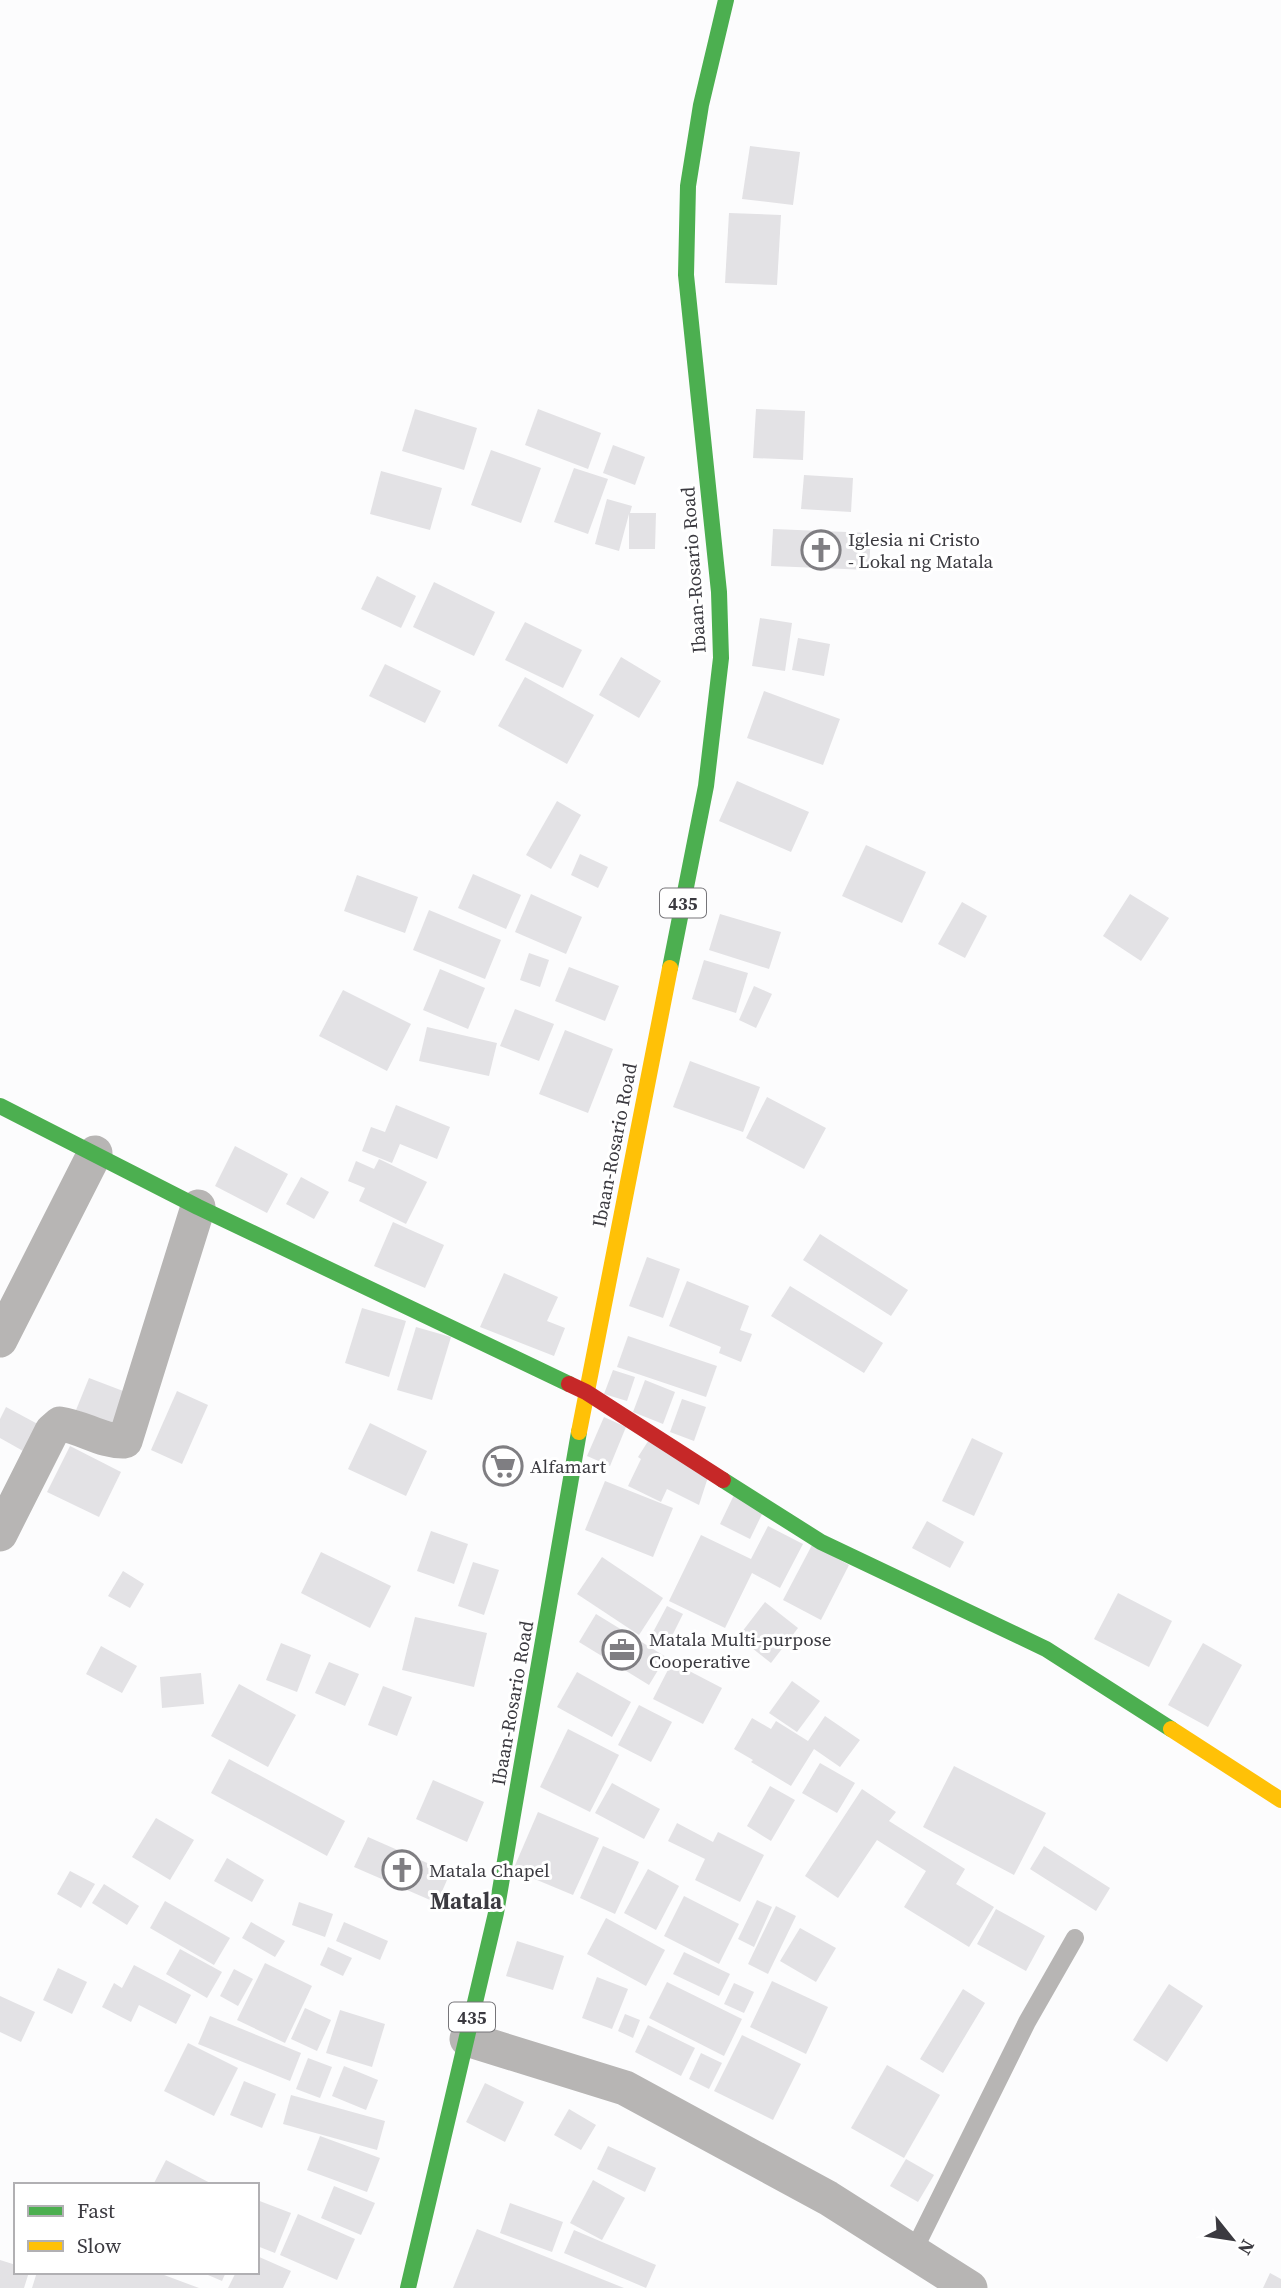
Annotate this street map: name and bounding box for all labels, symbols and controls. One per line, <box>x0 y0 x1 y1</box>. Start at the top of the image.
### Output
street label: Ibaan-Rosario Road <box>674 486 712 654</box>
place label: Iglesia ni Cristo - Lokal ng Matala <box>848 526 994 574</box>
church icon: Iglesia ni Cristo - Lokal ng Matala <box>800 529 842 571</box>
road number: 435 <box>660 888 706 918</box>
street label: Ibaan-Rosario Road <box>585 1060 643 1229</box>
supermarket icon: Alfamart <box>482 1445 524 1487</box>
place label: Alfamart <box>530 1453 607 1479</box>
street label: Ibaan-Rosario Road <box>485 1618 539 1787</box>
place label: Matala Multi-purpose Cooperative <box>649 1626 832 1674</box>
office icon: Matala Multi-purpose Cooperative <box>601 1629 643 1671</box>
church icon: Matala Chapel <box>381 1849 423 1891</box>
place label: Matala Chapel <box>429 1857 550 1883</box>
district label: Matala <box>430 1885 503 1917</box>
road number: 435 <box>449 2003 495 2032</box>
legend <box>14 2183 259 2274</box>
text: Fast <box>77 2196 115 2225</box>
north arrow <box>1197 2204 1267 2274</box>
text: Slow <box>77 2231 121 2260</box>
text: N <box>1232 2235 1261 2260</box>

